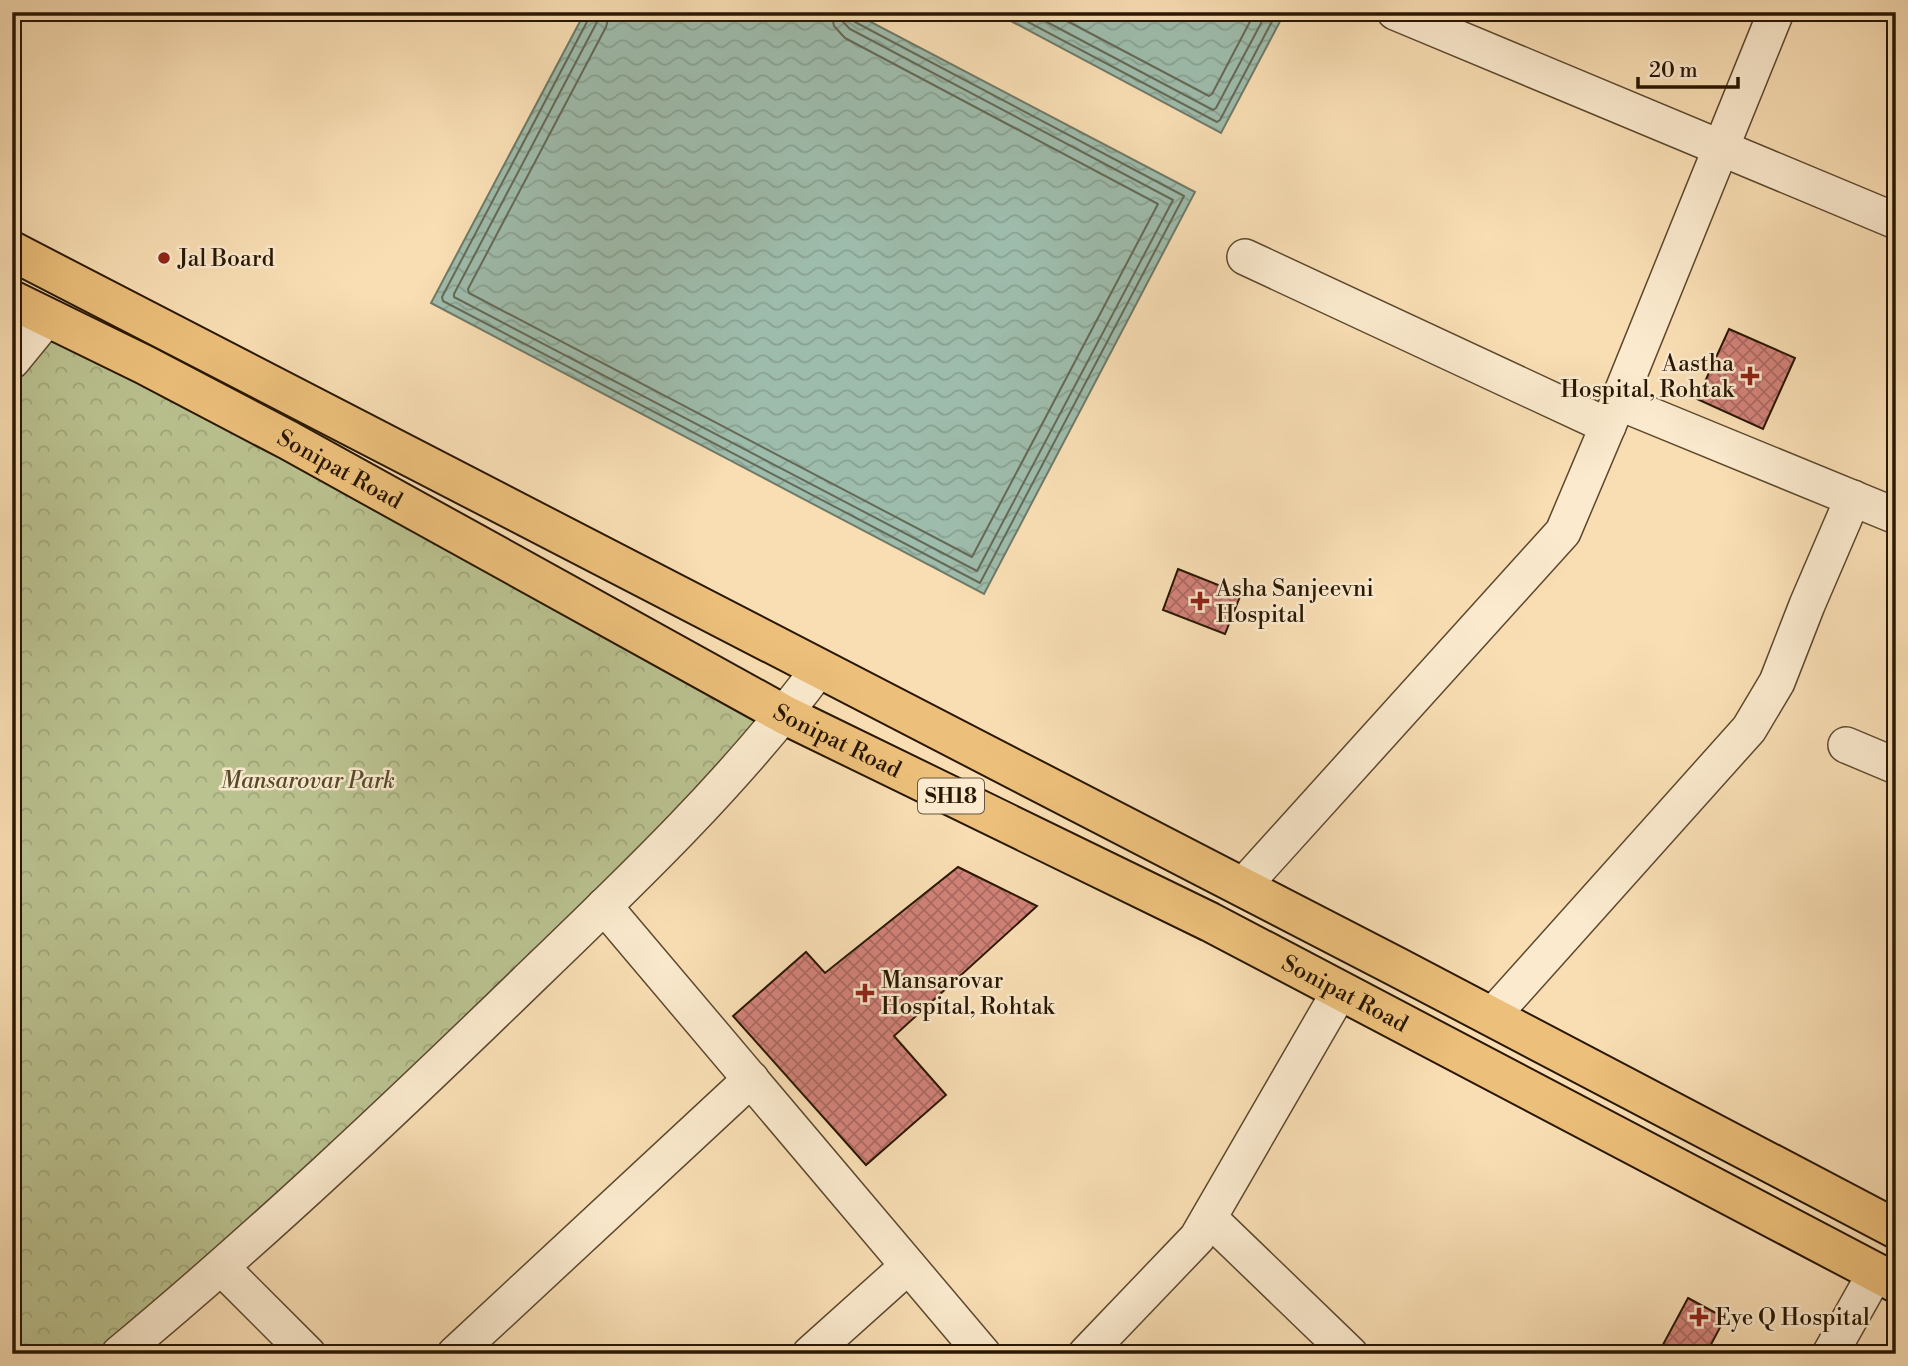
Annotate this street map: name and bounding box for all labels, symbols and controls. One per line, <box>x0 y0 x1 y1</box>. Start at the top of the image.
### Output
scale bar <box>1638 46 1738 90</box>
text: 20 m <box>1649 58 1698 84</box>
place label: Jal Board <box>177 245 275 273</box>
marker: Jal Board <box>156 250 172 266</box>
place label: Aastha Hospital, Rohtak <box>1560 350 1735 404</box>
marker: Aastha Hospital, Rohtak <box>1740 366 1760 386</box>
street label: Sonipat Road <box>272 424 407 515</box>
place label: Asha Sanjeevni Hospital <box>1215 575 1374 629</box>
marker: Asha Sanjeevni Hospital <box>1190 591 1210 611</box>
street label: Sonipat Road <box>768 698 906 784</box>
park label: Mansarovar Park <box>221 767 395 795</box>
road number: SH18 <box>918 778 984 814</box>
street label: Sonipat Road <box>1277 949 1413 1039</box>
place label: Mansarovar Hospital, Rohtak <box>881 967 1056 1021</box>
marker: Mansarovar Hospital, Rohtak <box>855 983 875 1003</box>
place label: Eye Q Hospital <box>1715 1304 1870 1332</box>
marker: Eye Q Hospital <box>1689 1307 1709 1327</box>

